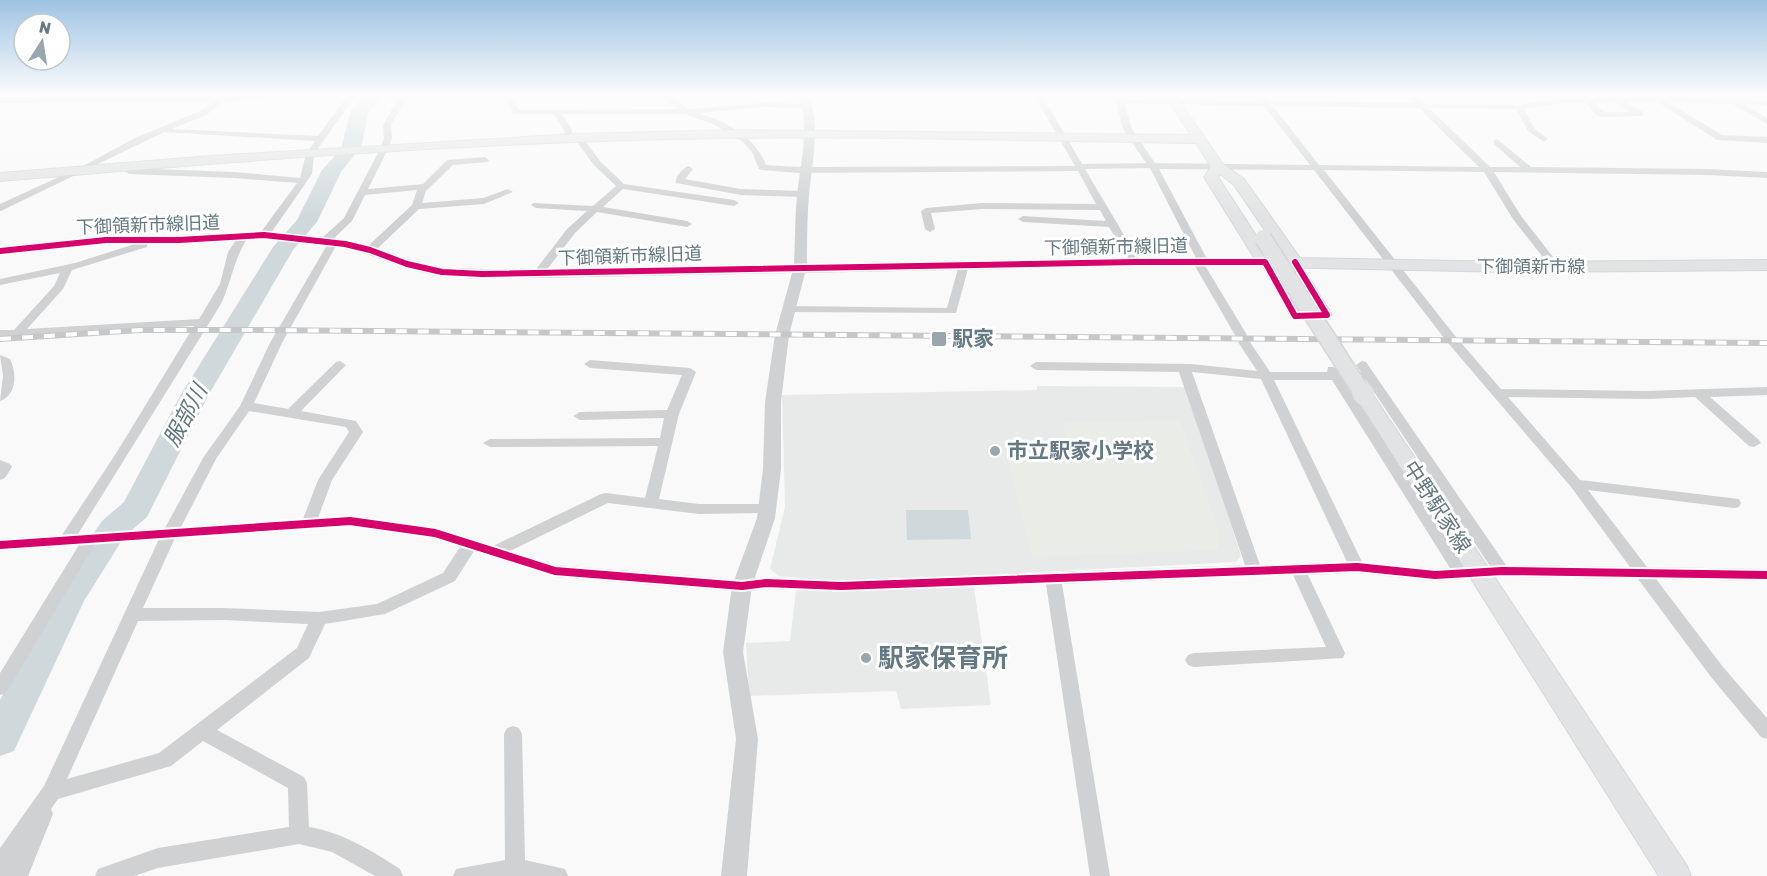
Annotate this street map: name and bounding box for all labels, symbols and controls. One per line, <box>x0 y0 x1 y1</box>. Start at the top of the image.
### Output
north arrow <box>12 12 72 72</box>
text: N <box>37 17 53 38</box>
street label: 下御領新市線旧道 <box>76 211 220 239</box>
street label: 下御領新市線旧道 <box>1044 235 1188 259</box>
street label: 下御領新市線旧道 <box>558 242 702 270</box>
street label: 下御領新市線 <box>1477 256 1585 278</box>
place label: 駅家 <box>952 326 994 351</box>
marker: 駅家 <box>930 330 948 348</box>
water label: 服部川 <box>158 378 214 451</box>
place label: 市立駅家小学校 <box>1007 438 1154 463</box>
marker: 市立駅家小学校 <box>988 444 1002 458</box>
street label: 中野駅家線 <box>1398 456 1476 558</box>
place label: 駅家保育所 <box>878 643 1008 674</box>
marker: 駅家保育所 <box>859 651 873 665</box>

